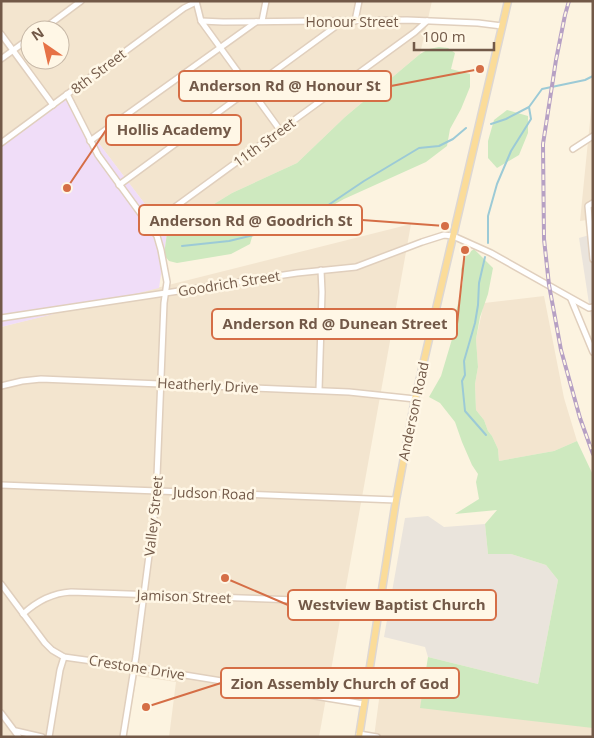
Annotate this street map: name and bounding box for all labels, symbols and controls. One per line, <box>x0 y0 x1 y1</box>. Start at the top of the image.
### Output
street label: Honour Street <box>306 12 398 31</box>
north arrow <box>20 20 70 70</box>
scale bar <box>414 20 494 52</box>
text: N <box>27 23 47 45</box>
text: 100 m <box>422 26 466 46</box>
street label: 8th Street <box>67 44 129 98</box>
callout: Anderson Rd @ Honour St <box>179 71 391 101</box>
text: Anderson Rd @ Honour St <box>189 75 381 95</box>
street label: 11th Street <box>229 113 299 171</box>
callout: Hollis Academy <box>106 115 241 145</box>
text: Hollis Academy <box>117 119 232 139</box>
callout: Anderson Rd @ Goodrich St <box>139 205 362 235</box>
text: Anderson Rd @ Goodrich St <box>149 210 353 230</box>
street label: Goodrich Street <box>177 266 281 300</box>
callout: Anderson Rd @ Dunean Street <box>212 309 457 339</box>
text: Anderson Rd @ Dunean Street <box>223 313 448 333</box>
street label: Anderson Road <box>393 360 433 462</box>
street label: Heatherly Drive <box>157 373 259 397</box>
street label: Valley Street <box>139 475 167 557</box>
street label: Judson Road <box>171 482 255 504</box>
street label: Jamison Street <box>134 585 232 607</box>
callout: Westview Baptist Church <box>288 590 496 620</box>
text: Westview Baptist Church <box>298 594 486 614</box>
street label: Crestone Drive <box>88 650 186 684</box>
callout: Zion Assembly Church of God <box>221 668 459 698</box>
text: Zion Assembly Church of God <box>231 673 449 693</box>

